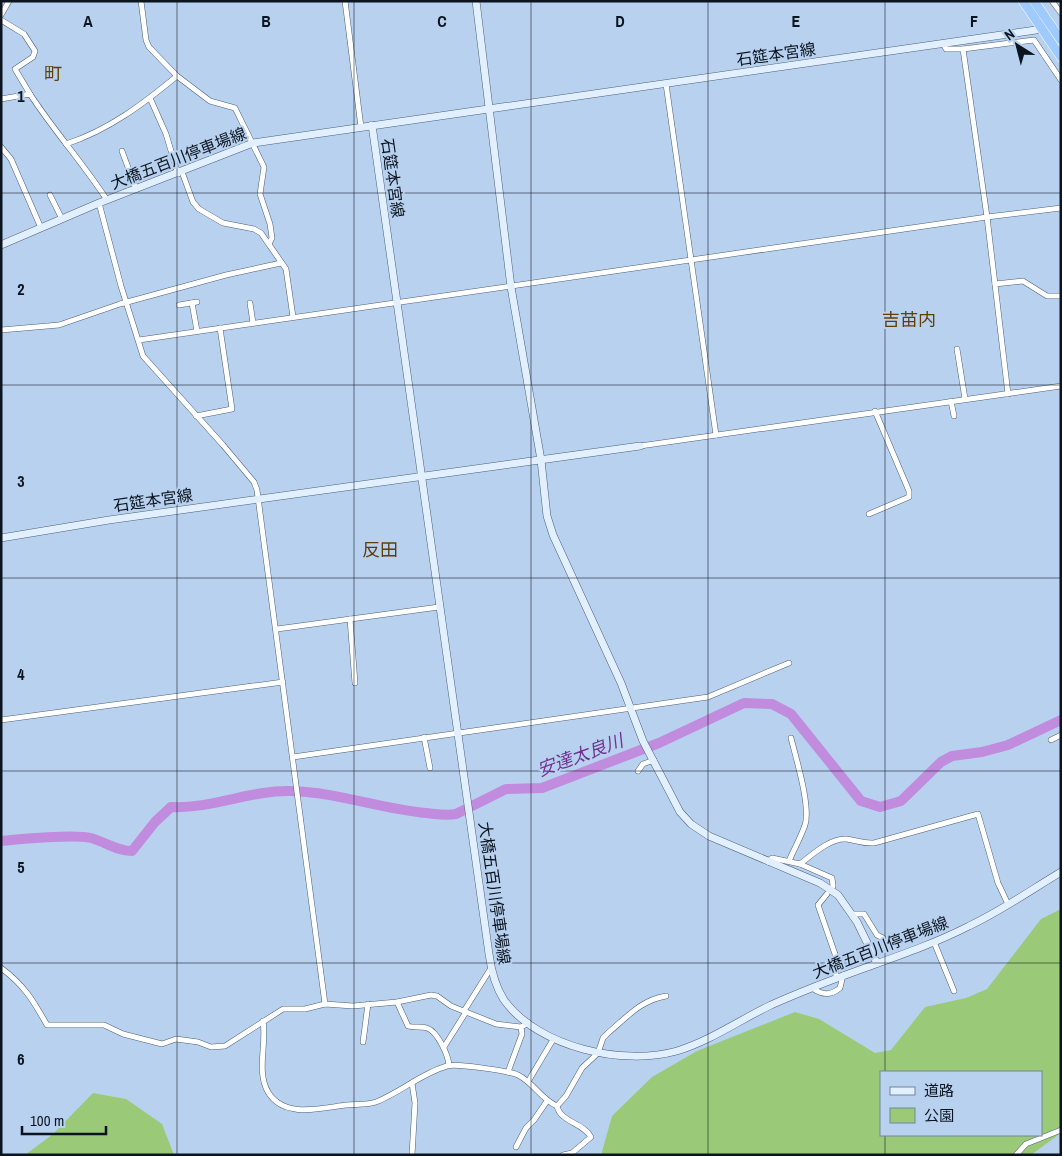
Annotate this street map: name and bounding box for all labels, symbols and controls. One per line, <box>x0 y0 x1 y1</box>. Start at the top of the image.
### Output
text: A <box>83 10 93 32</box>
text: B <box>261 10 271 32</box>
text: C <box>437 10 447 32</box>
text: D <box>615 10 625 32</box>
text: E <box>792 10 801 32</box>
text: F <box>970 10 978 32</box>
north arrow <box>992 20 1042 70</box>
text: N <box>1001 25 1018 44</box>
street label: 石筵本宮線 <box>735 38 817 70</box>
district label: 町 <box>44 61 62 86</box>
text: 1 <box>17 85 25 107</box>
street label: 大橋五百川停車場線 <box>107 122 249 194</box>
street label: 石筵本宮線 <box>377 137 409 219</box>
text: 2 <box>17 278 25 300</box>
district label: 吉苗内 <box>882 307 936 332</box>
text: 3 <box>17 470 25 492</box>
street label: 石筵本宮線 <box>112 484 194 516</box>
district label: 反田 <box>362 537 398 562</box>
text: 4 <box>17 663 25 685</box>
water label: 安達太良川 <box>533 727 628 782</box>
street label: 大橋五百川停車場線 <box>474 820 516 966</box>
text: 5 <box>17 856 25 878</box>
street label: 大橋五百川停車場線 <box>809 911 951 983</box>
text: 6 <box>17 1048 25 1070</box>
legend <box>880 1071 1042 1136</box>
text: 道路 <box>924 1080 954 1101</box>
scale bar <box>22 1104 106 1136</box>
text: 公園 <box>924 1105 954 1126</box>
text: 100 m <box>30 1110 64 1131</box>

